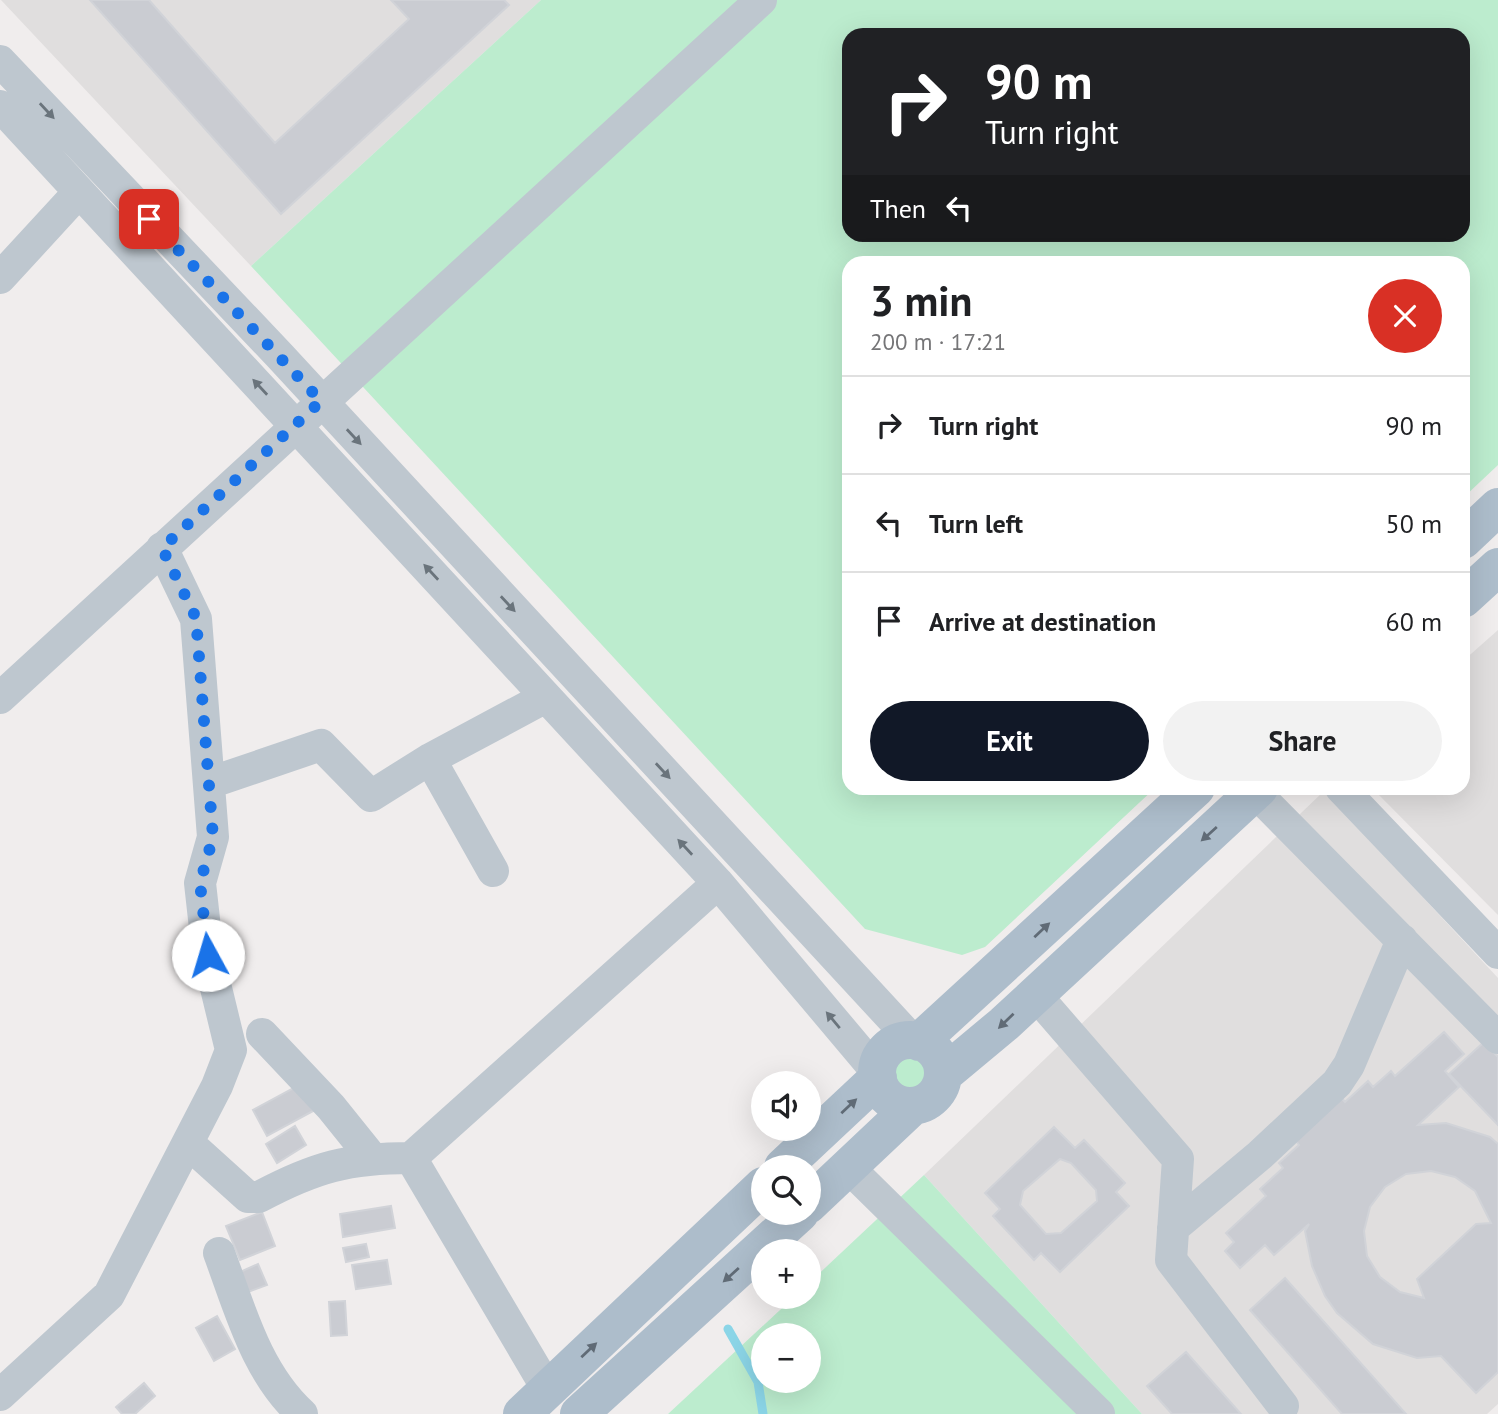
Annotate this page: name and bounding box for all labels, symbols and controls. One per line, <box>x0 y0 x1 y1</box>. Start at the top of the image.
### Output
text: 90 m <box>985 49 1092 113</box>
icon: right <box>870 56 961 147</box>
one-way arrow <box>39 102 55 120</box>
text: Turn right <box>985 111 1119 153</box>
pin <box>119 189 179 249</box>
icon: left <box>940 189 978 227</box>
text: Then <box>870 192 926 225</box>
icon: arrive <box>130 200 168 238</box>
text: 3 min <box>870 273 972 328</box>
button: close <box>1368 279 1442 353</box>
text: 200 m · 17:21 <box>870 327 1006 356</box>
one-way arrow <box>252 378 268 396</box>
icon: right <box>870 406 908 444</box>
text: Turn right <box>929 409 1038 442</box>
text: 90 m <box>1386 409 1442 442</box>
one-way arrow <box>346 428 362 446</box>
icon: left <box>870 504 908 542</box>
text: Turn left <box>929 507 1023 540</box>
text: 50 m <box>1386 507 1442 540</box>
one-way arrow <box>423 563 439 581</box>
one-way arrow <box>500 595 516 612</box>
icon: arrive <box>870 602 908 640</box>
text: Arrive at destination <box>929 605 1156 638</box>
text: 60 m <box>1386 605 1442 638</box>
button: Exit <box>870 701 1149 781</box>
button: Share <box>1163 701 1442 781</box>
one-way arrow <box>654 762 670 779</box>
one-way arrow <box>1201 825 1218 841</box>
one-way arrow <box>678 839 694 856</box>
position arrow <box>171 918 245 992</box>
one-way arrow <box>1033 922 1051 938</box>
one-way arrow <box>826 1012 841 1029</box>
one-way arrow <box>998 1013 1015 1029</box>
map controls <box>751 1071 821 1393</box>
button: sound <box>751 1071 821 1141</box>
one-way arrow <box>840 1098 858 1114</box>
button: search <box>751 1155 821 1225</box>
button: + <box>751 1239 821 1309</box>
one-way arrow <box>722 1267 740 1283</box>
button: − <box>751 1323 821 1393</box>
one-way arrow <box>580 1343 597 1359</box>

